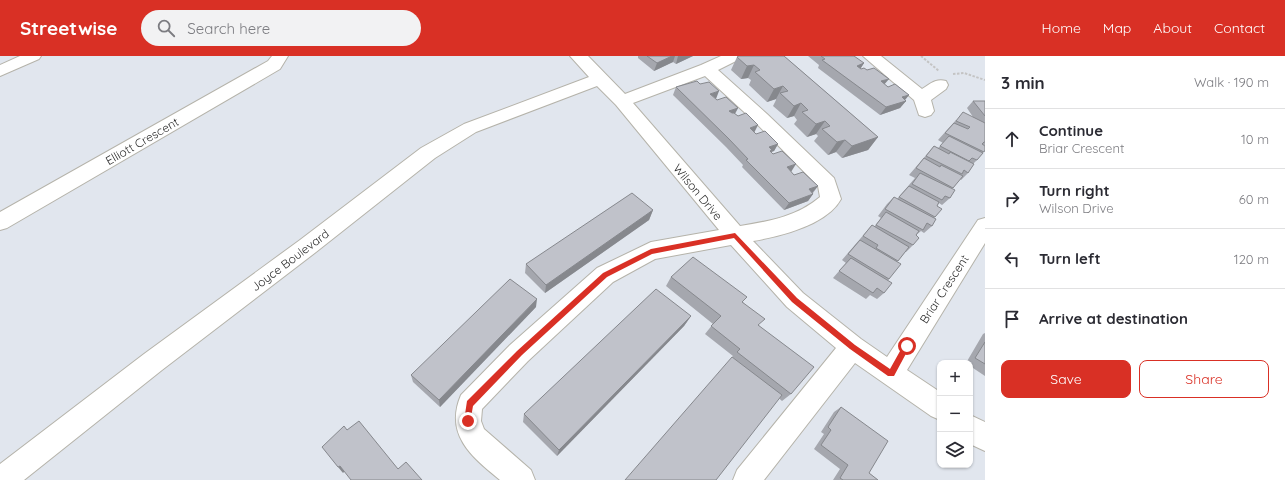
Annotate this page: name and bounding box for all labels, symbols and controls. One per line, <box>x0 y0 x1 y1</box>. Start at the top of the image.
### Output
search box <box>141 10 421 46</box>
text: Streetwise <box>20 16 117 40</box>
icon: search <box>155 17 177 39</box>
text: Search here <box>187 19 270 38</box>
text: Home <box>1042 19 1081 37</box>
text: Map <box>1103 19 1131 37</box>
text: About <box>1153 19 1192 37</box>
text: Contact <box>1214 19 1265 37</box>
text: 3 min <box>1001 72 1045 93</box>
text: Walk · 190 m <box>1194 74 1269 90</box>
street label: Elliott Crescent <box>103 114 181 168</box>
text: Continue <box>1039 121 1103 140</box>
icon: ahead <box>1001 128 1023 150</box>
text: 10 m <box>1241 131 1269 147</box>
text: Briar Crescent <box>1039 140 1124 156</box>
street label: Wilson Drive <box>670 161 726 223</box>
text: Turn right <box>1039 181 1110 200</box>
icon: right <box>1001 188 1023 210</box>
text: 60 m <box>1239 191 1269 207</box>
text: Wilson Drive <box>1039 200 1114 216</box>
street label: Joyce Boulevard <box>248 226 332 294</box>
icon: left <box>1001 248 1023 270</box>
text: Turn left <box>1039 249 1101 268</box>
text: 120 m <box>1234 251 1269 267</box>
street label: Briar Crescent <box>916 252 972 326</box>
icon: arrive <box>1001 308 1023 330</box>
text: Arrive at destination <box>1039 309 1188 328</box>
route start <box>898 337 916 355</box>
map controls <box>937 360 973 468</box>
button: + <box>937 360 973 396</box>
button: Save <box>1001 360 1131 398</box>
button: Share <box>1139 360 1269 398</box>
button: − <box>937 396 973 432</box>
route end <box>459 412 477 430</box>
button: layers <box>937 432 973 468</box>

